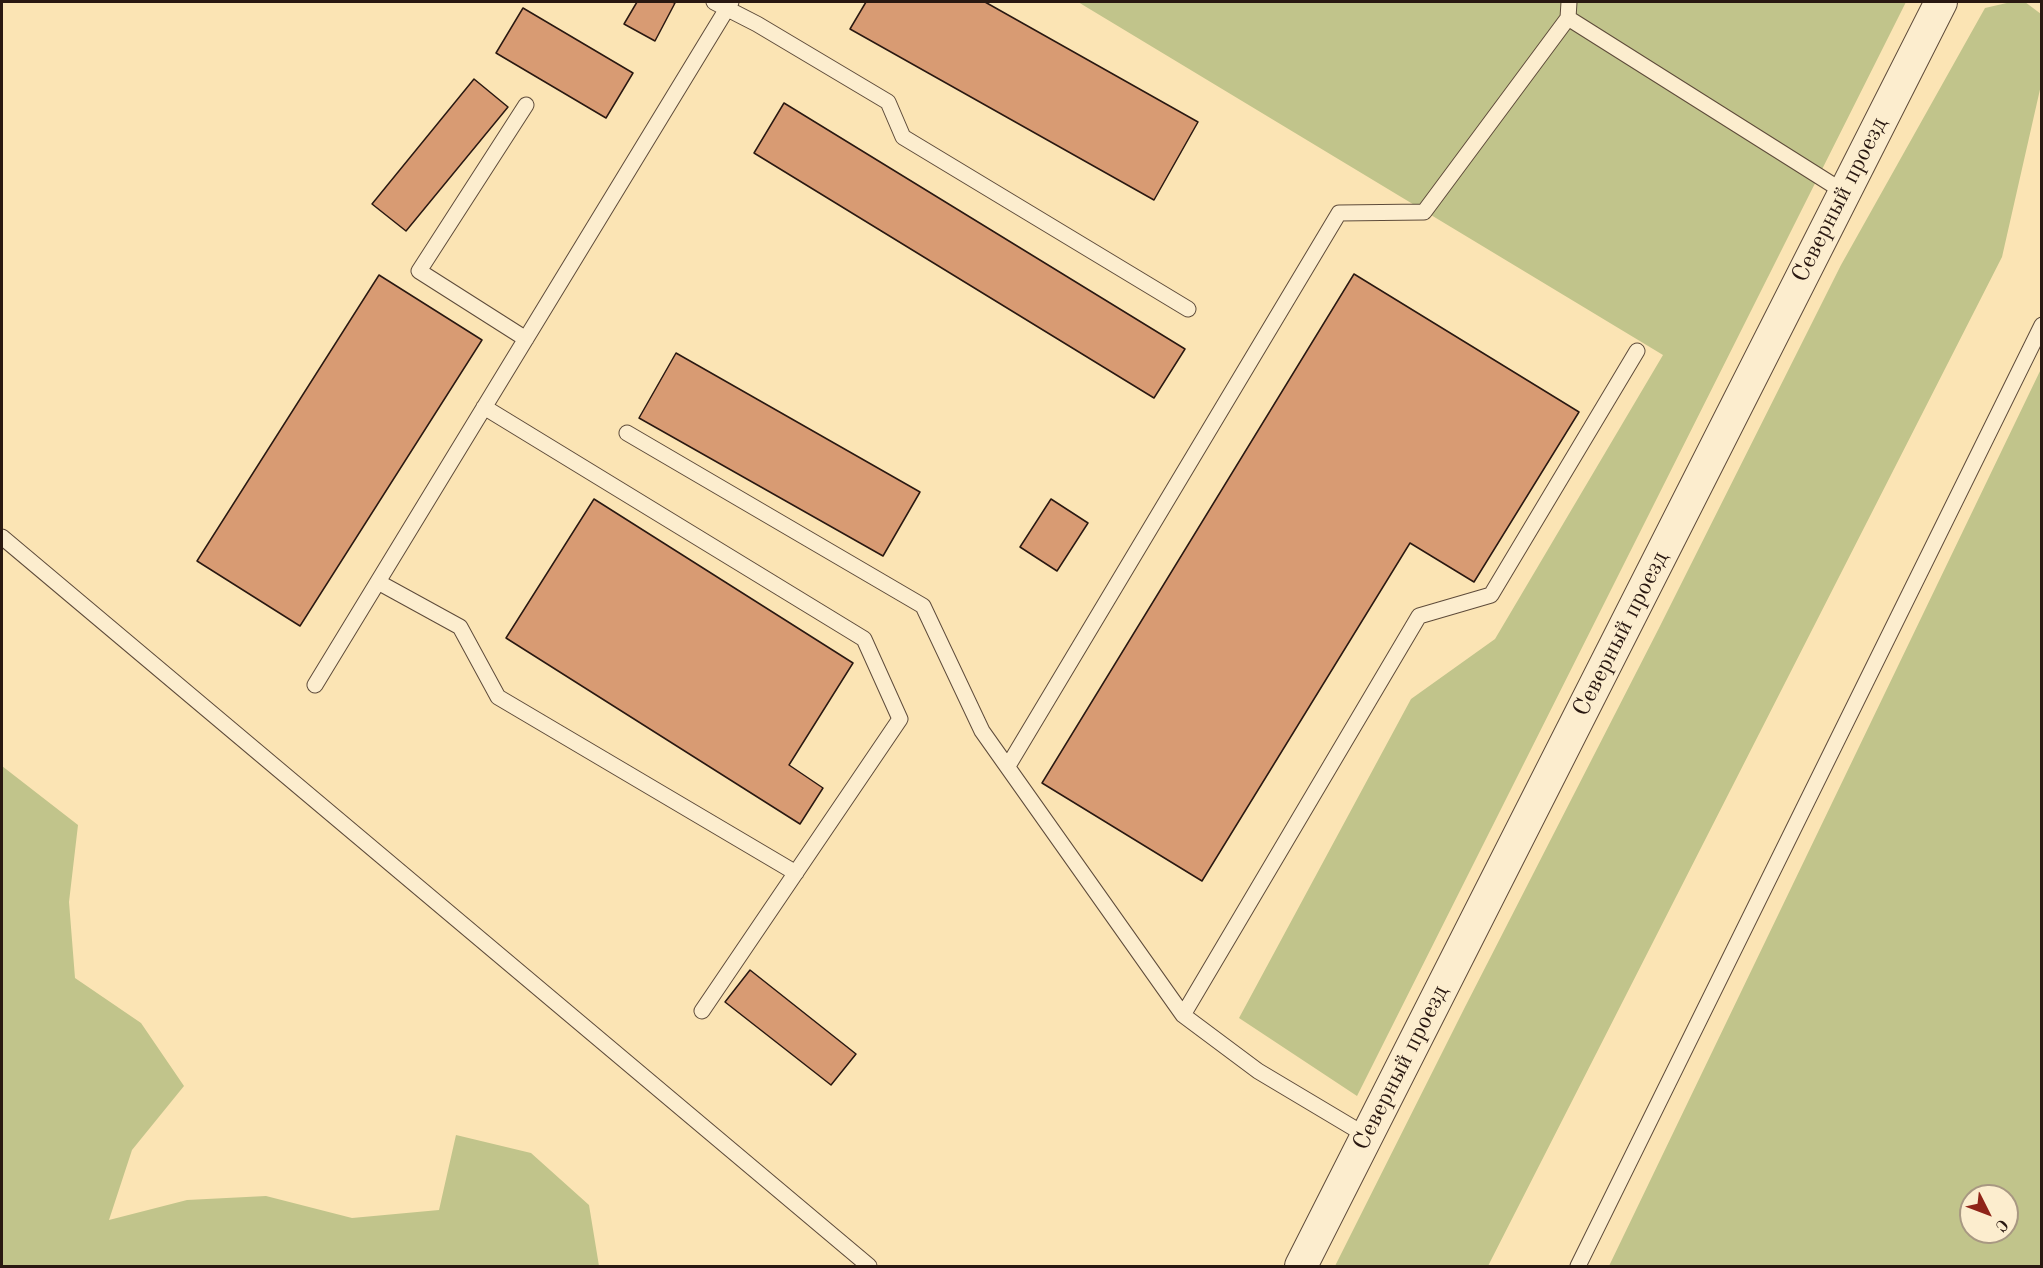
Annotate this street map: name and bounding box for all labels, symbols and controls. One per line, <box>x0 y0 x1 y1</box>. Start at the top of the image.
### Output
street label: Северный проезд <box>1786 113 1894 287</box>
street label: Северный проезд <box>1567 547 1675 721</box>
street label: Северный проезд <box>1347 981 1455 1155</box>
north arrow <box>1959 1184 2019 1244</box>
text: С <box>1991 1215 2010 1234</box>

